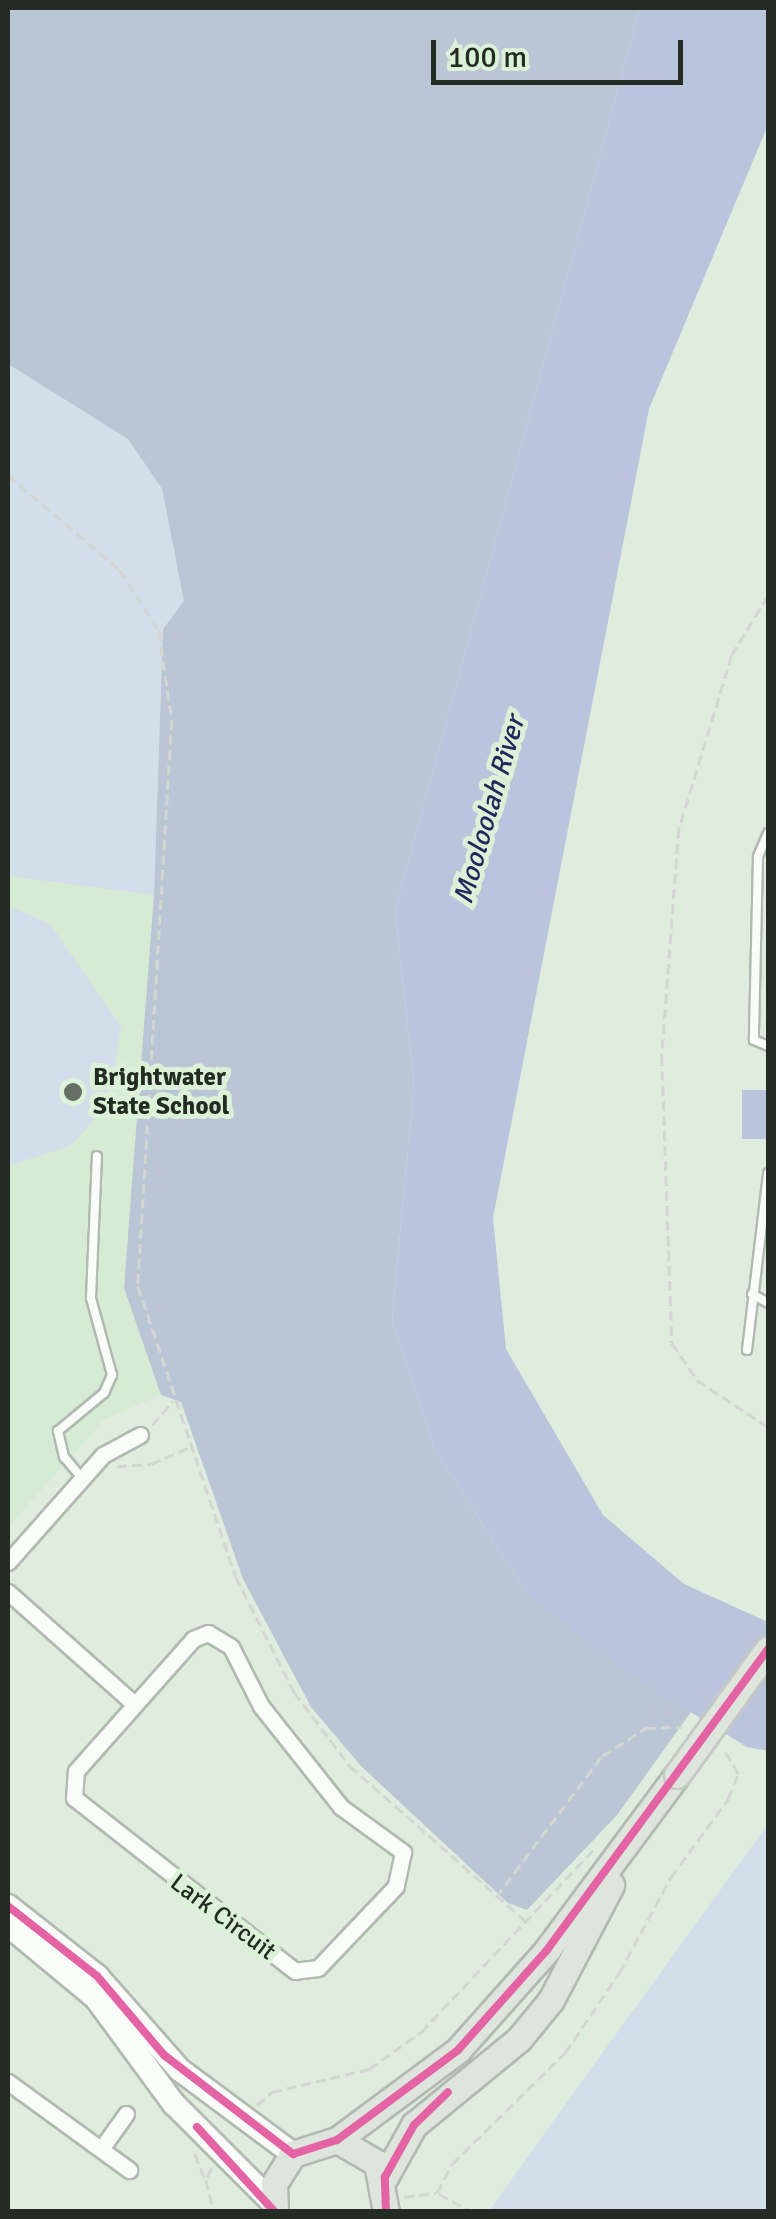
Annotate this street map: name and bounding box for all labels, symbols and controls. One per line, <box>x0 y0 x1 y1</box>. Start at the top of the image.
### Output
scale bar <box>436 20 688 82</box>
text: 100 m <box>448 39 527 76</box>
water label: Mooloolah River <box>446 712 532 908</box>
place label: Brightwater State School <box>93 1063 229 1122</box>
marker: Brightwater State School <box>62 1081 84 1103</box>
street label: Lark Circuit <box>164 1868 282 1966</box>

